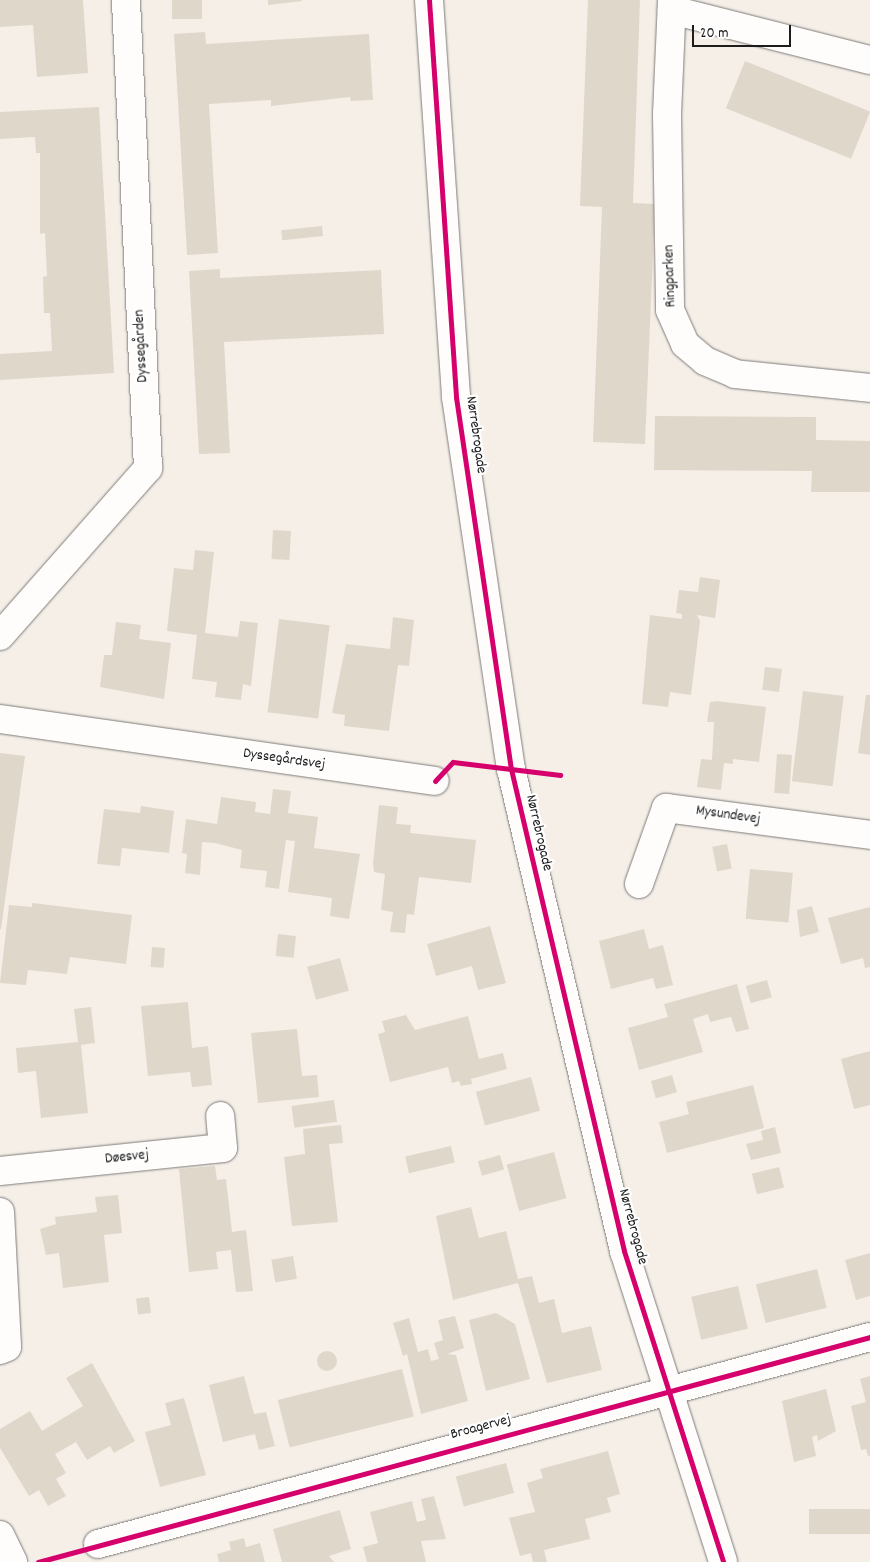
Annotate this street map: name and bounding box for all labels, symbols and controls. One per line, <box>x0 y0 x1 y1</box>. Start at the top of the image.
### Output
scale bar <box>695 15 794 47</box>
text: 20 m <box>700 23 728 45</box>
street label: Ringparken <box>661 244 681 308</box>
street label: Dyssegården <box>131 309 153 383</box>
street label: Nørrebrogade <box>461 395 489 475</box>
street label: Dyssegårdsvej <box>242 745 326 775</box>
street label: Nørrebrogade <box>520 793 556 873</box>
street label: Mysundevej <box>695 803 761 829</box>
street label: Døesvej <box>104 1147 150 1169</box>
street label: Nørrebrogade <box>613 1187 651 1267</box>
street label: Broagervej <box>449 1411 513 1445</box>

